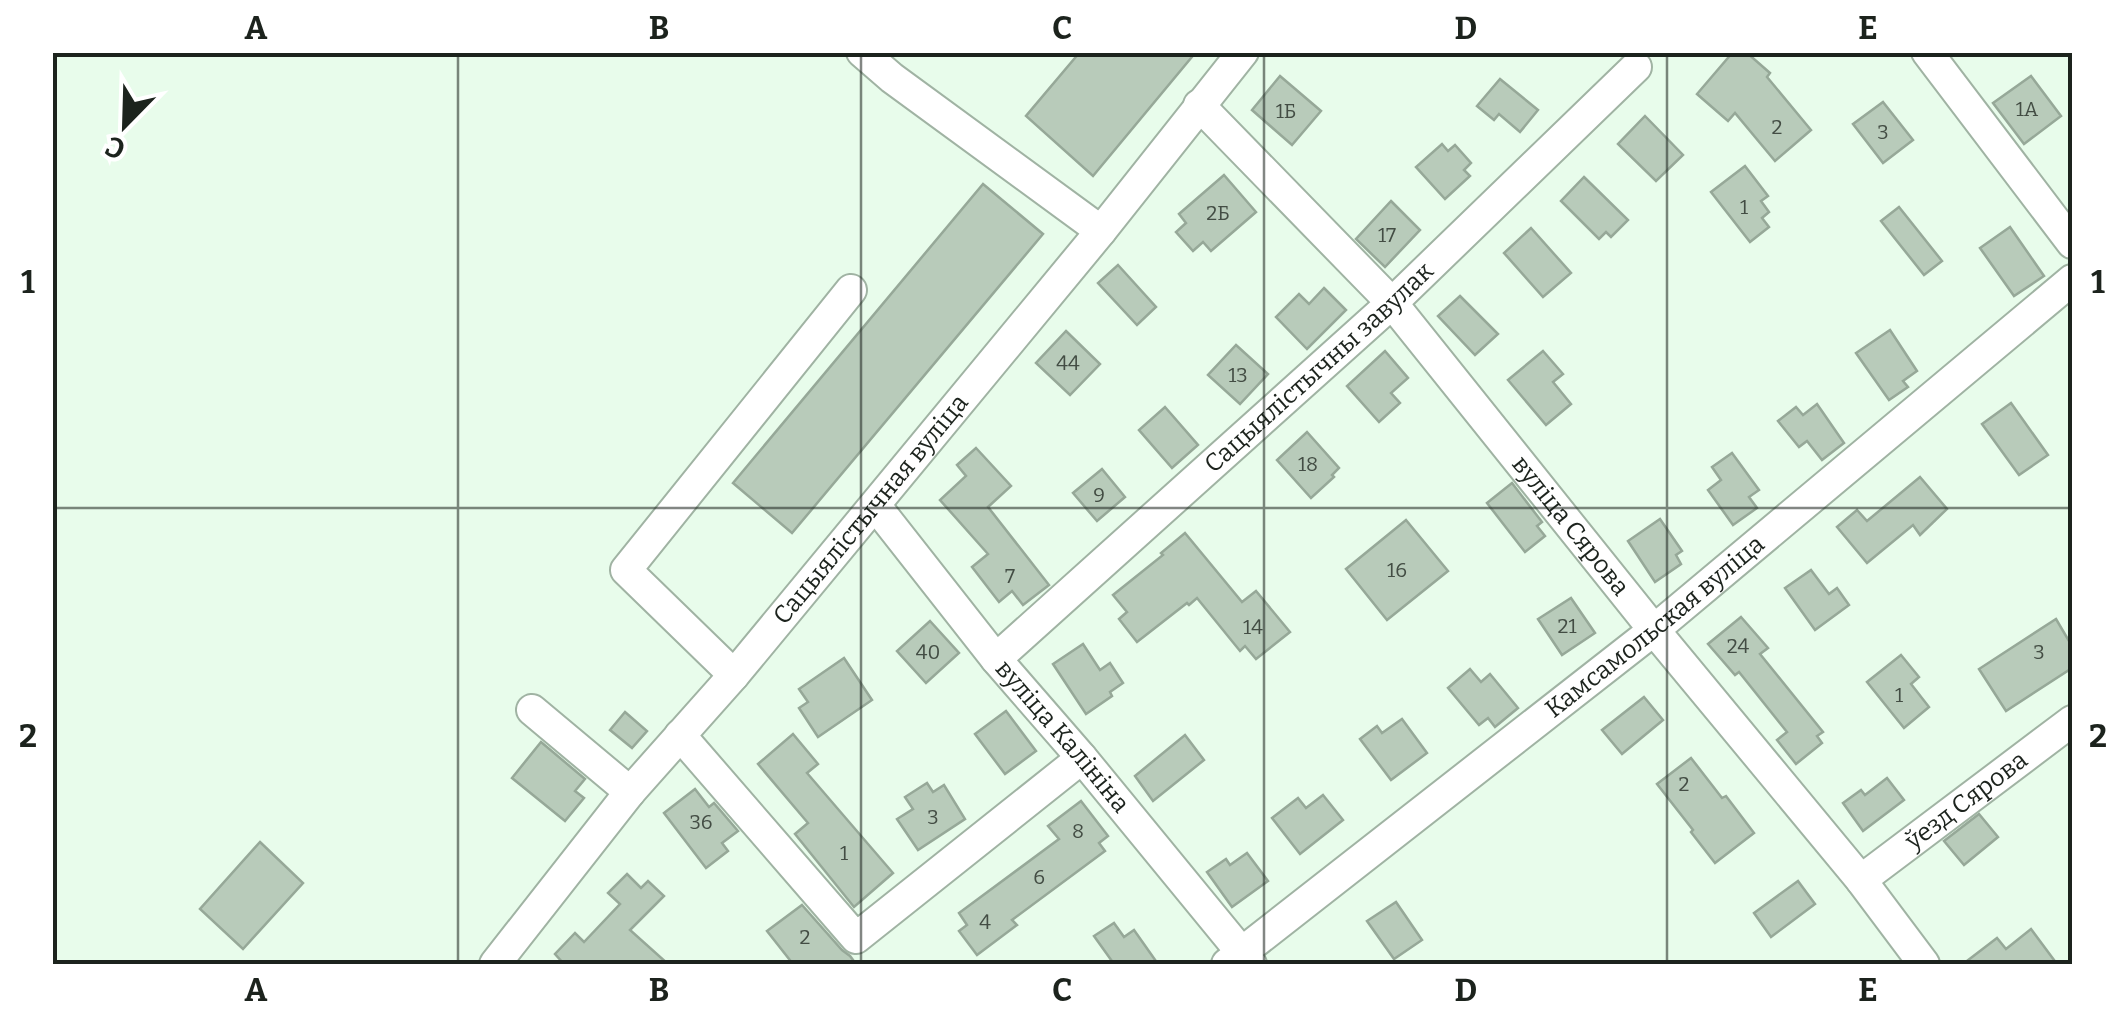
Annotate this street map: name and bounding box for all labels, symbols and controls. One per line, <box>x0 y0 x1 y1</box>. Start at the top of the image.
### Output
text: A <box>245 9 268 47</box>
text: B <box>649 9 669 47</box>
text: C <box>1052 9 1072 47</box>
text: D <box>1455 9 1477 47</box>
text: E <box>1858 9 1878 47</box>
north arrow <box>75 75 175 175</box>
house number: 1А <box>2016 97 2039 121</box>
house number: 1Б <box>1276 99 1296 123</box>
house number: 2 <box>1772 115 1782 139</box>
house number: 3 <box>1877 120 1889 144</box>
text: С <box>101 129 130 166</box>
house number: 1 <box>1740 195 1748 219</box>
house number: 2Б <box>1206 201 1230 225</box>
house number: 17 <box>1378 223 1396 247</box>
street label: Сацыялістычны завулак <box>1198 256 1440 479</box>
text: 1 <box>21 263 35 301</box>
text: 1 <box>2091 263 2105 301</box>
house number: 44 <box>1056 351 1080 375</box>
house number: 13 <box>1228 363 1248 387</box>
street label: Сацыялістычная вуліца <box>767 388 975 630</box>
street label: вуліца Сярова <box>1505 450 1636 602</box>
house number: 18 <box>1298 452 1318 476</box>
house number: 9 <box>1093 483 1105 507</box>
street label: Камсамольская вуліца <box>1539 529 1771 724</box>
house number: 16 <box>1387 558 1407 582</box>
house number: 7 <box>1005 564 1015 588</box>
house number: 21 <box>1558 614 1577 638</box>
house number: 14 <box>1243 615 1263 639</box>
house number: 24 <box>1727 634 1750 658</box>
house number: 40 <box>916 640 940 664</box>
house number: 3 <box>2033 640 2045 664</box>
street label: вуліца Калініна <box>989 654 1136 819</box>
house number: 1 <box>1895 683 1903 707</box>
text: 2 <box>19 717 37 755</box>
text: 2 <box>2089 717 2107 755</box>
street label: ўезд Сярова <box>1899 745 2034 857</box>
house number: 2 <box>1679 772 1689 796</box>
house number: 3 <box>927 805 939 829</box>
house number: 36 <box>689 810 713 834</box>
house number: 8 <box>1072 819 1084 843</box>
house number: 1 <box>840 841 848 865</box>
house number: 6 <box>1033 865 1045 889</box>
house number: 4 <box>979 910 991 934</box>
house number: 2 <box>800 925 810 949</box>
text: A <box>245 971 268 1009</box>
text: B <box>649 971 669 1009</box>
text: C <box>1052 971 1072 1009</box>
text: D <box>1455 971 1477 1009</box>
text: E <box>1858 971 1878 1009</box>

